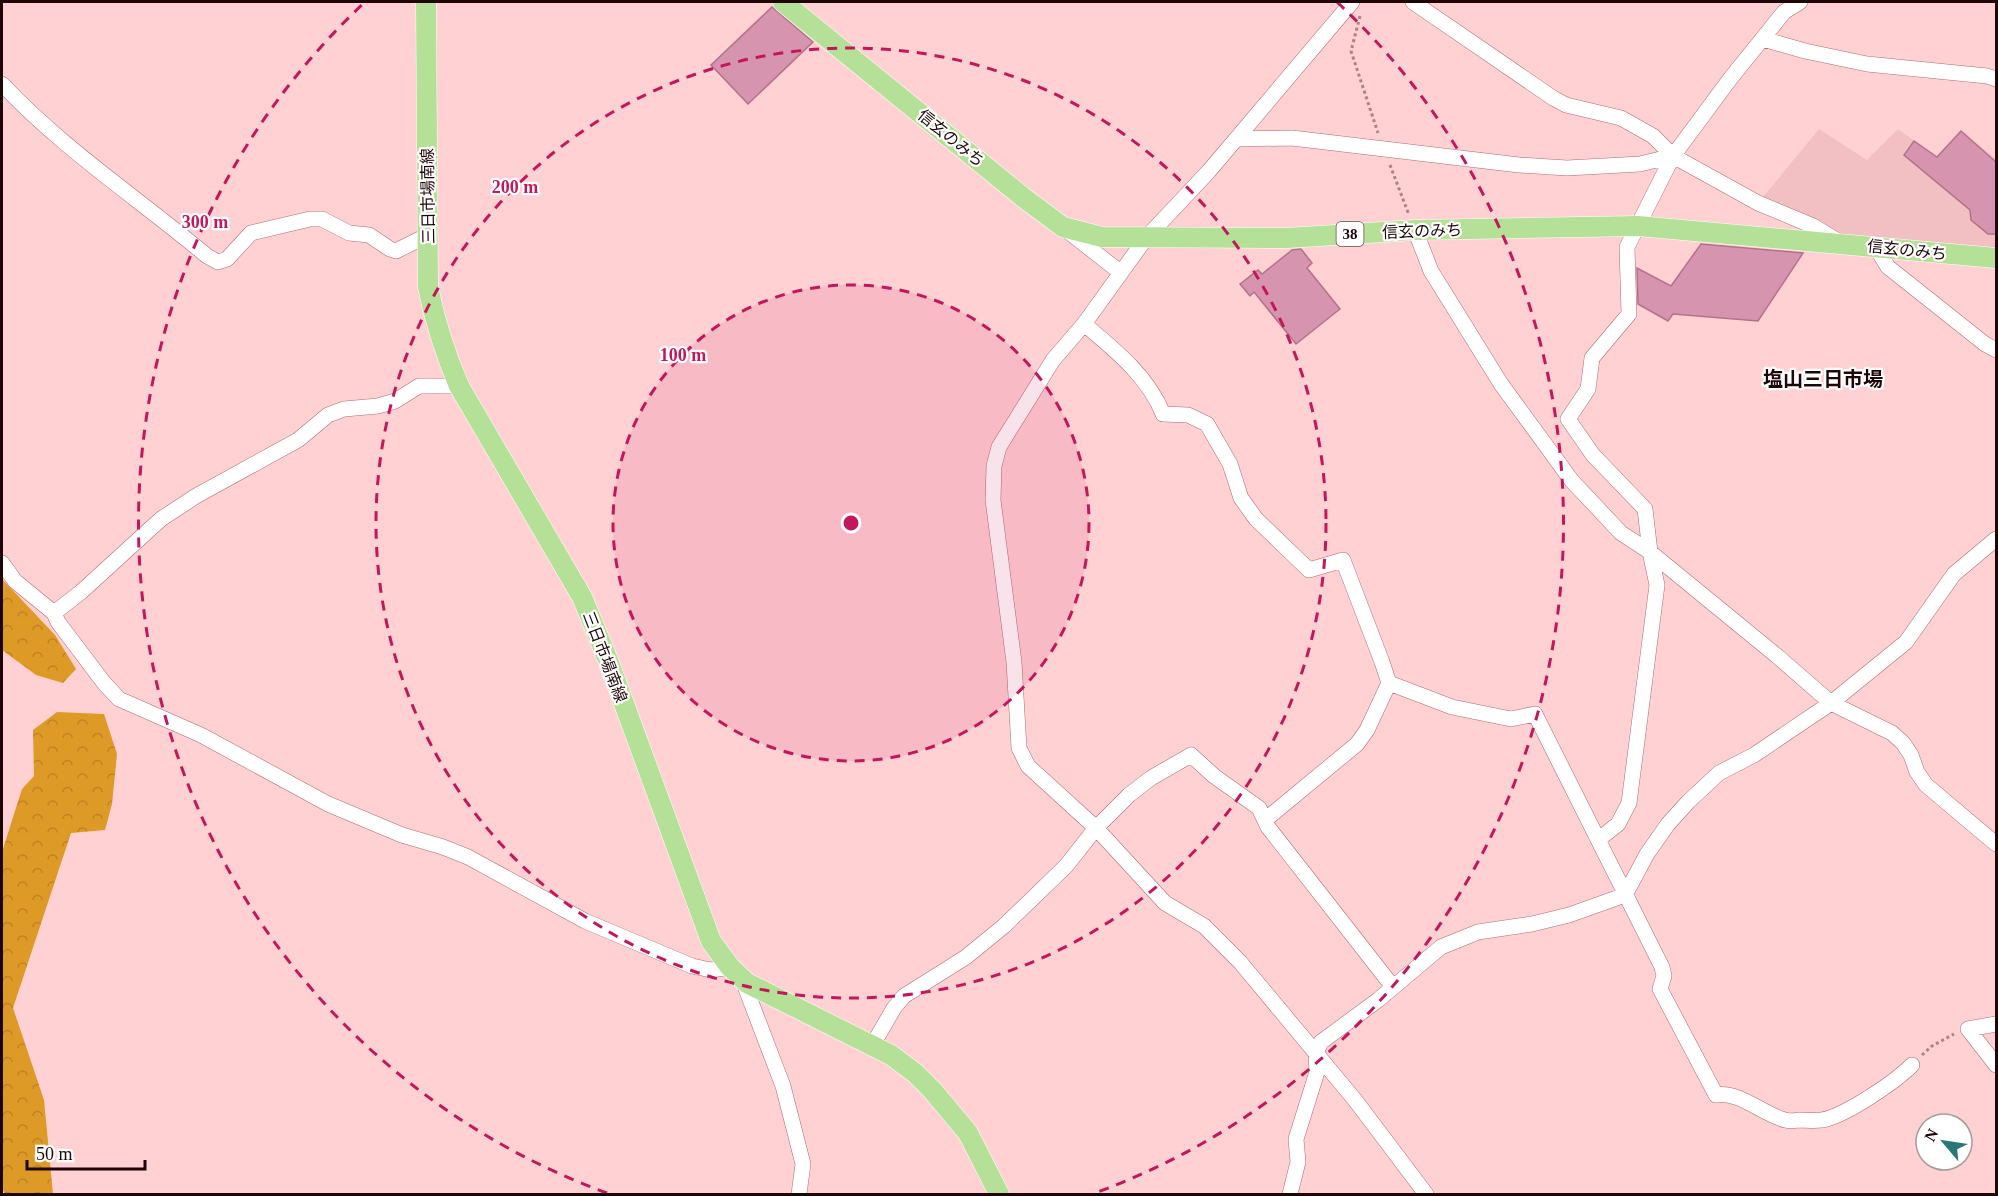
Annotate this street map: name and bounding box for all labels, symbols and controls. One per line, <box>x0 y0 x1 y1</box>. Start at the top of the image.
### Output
street label: 信玄のみち <box>915 106 987 170</box>
street label: 三日市場南線 <box>419 148 437 244</box>
text: 200 m <box>492 177 538 197</box>
text: 300 m <box>182 212 228 232</box>
street label: 信玄のみち <box>1382 221 1462 241</box>
road number: 38 <box>1336 222 1364 246</box>
street label: 信玄のみち <box>1866 237 1948 263</box>
text: 100 m <box>660 345 706 365</box>
district label: 塩山三日市場 <box>1763 368 1883 390</box>
centre of rings <box>841 513 861 533</box>
street label: 三日市場南線 <box>580 609 630 705</box>
north arrow <box>1914 1112 1974 1172</box>
text: N <box>1921 1125 1942 1144</box>
scale bar <box>27 1133 146 1171</box>
text: 50 m <box>36 1144 73 1164</box>

